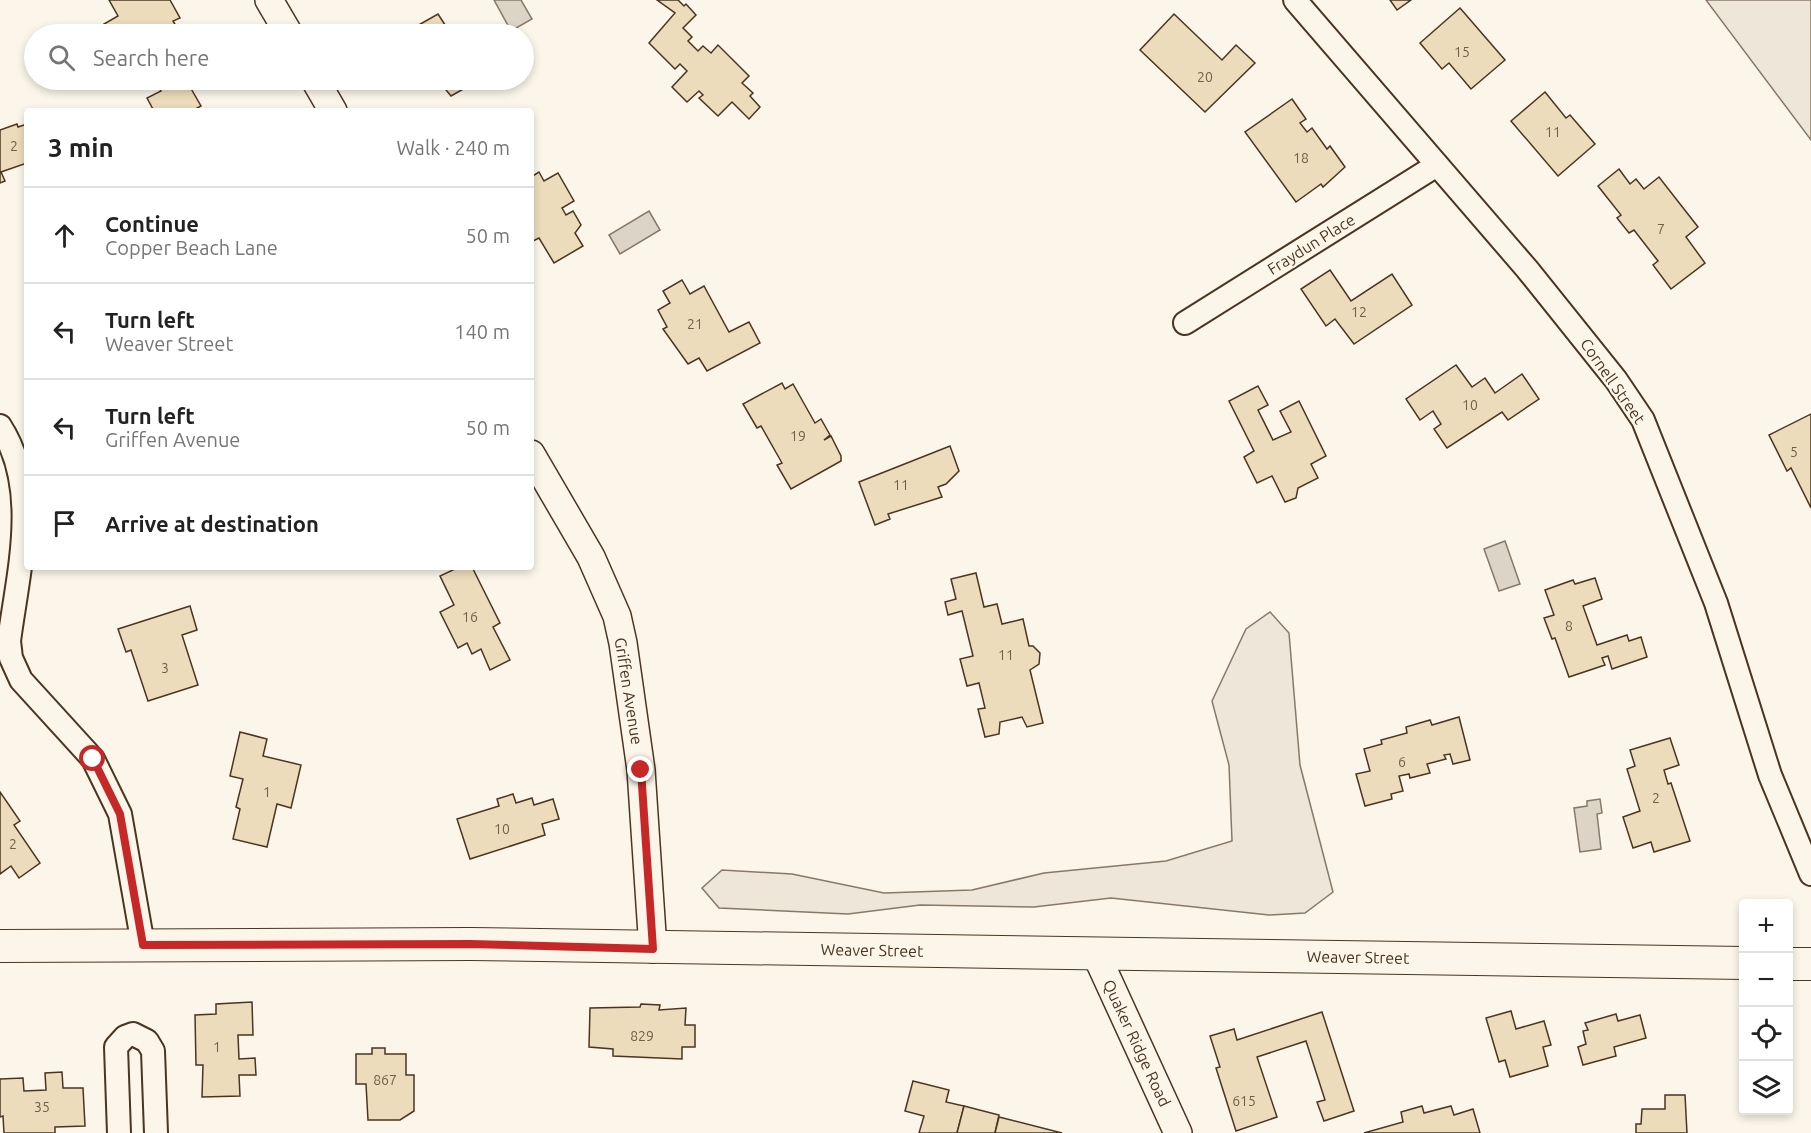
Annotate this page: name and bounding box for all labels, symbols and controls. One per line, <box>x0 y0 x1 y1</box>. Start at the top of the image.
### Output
search box <box>24 24 534 90</box>
icon: search <box>45 41 78 74</box>
house number: 15 <box>1454 44 1470 60</box>
text: Search here <box>93 45 209 70</box>
house number: 20 <box>1197 69 1213 85</box>
house number: 11 <box>1545 124 1561 140</box>
text: 3 min <box>48 133 114 162</box>
text: Walk · 240 m <box>397 136 510 159</box>
house number: 2 <box>10 138 18 154</box>
house number: 18 <box>1293 150 1309 166</box>
street label: Fraydun Place <box>1264 210 1358 278</box>
text: Continue <box>105 211 199 236</box>
icon: ahead <box>48 219 81 252</box>
house number: 7 <box>1657 221 1665 237</box>
text: 50 m <box>466 224 510 247</box>
text: Copper Beach Lane <box>105 236 278 259</box>
house number: 12 <box>1351 304 1367 320</box>
text: Turn left <box>105 307 195 332</box>
icon: left <box>48 315 81 348</box>
house number: 21 <box>687 316 703 332</box>
text: 140 m <box>454 320 510 343</box>
text: Weaver Street <box>105 332 233 355</box>
street label: Cornell Street <box>1577 335 1649 428</box>
house number: 10 <box>1462 397 1478 413</box>
text: Turn left <box>105 403 195 428</box>
icon: left <box>48 411 81 444</box>
text: 50 m <box>466 416 510 439</box>
text: Griffen Avenue <box>105 428 240 451</box>
house number: 19 <box>790 428 806 444</box>
house number: 5 <box>1790 444 1798 460</box>
house number: 11 <box>893 477 909 493</box>
icon: arrive <box>48 507 81 540</box>
text: Arrive at destination <box>105 511 319 536</box>
house number: 16 <box>462 609 478 625</box>
house number: 8 <box>1565 618 1573 634</box>
street label: Griffen Avenue <box>612 636 646 746</box>
house number: 11 <box>998 647 1014 663</box>
house number: 3 <box>161 660 169 676</box>
route start <box>79 745 105 771</box>
house number: 6 <box>1398 754 1406 770</box>
route end <box>627 756 653 782</box>
house number: 1 <box>263 784 271 800</box>
house number: 2 <box>1652 790 1660 806</box>
house number: 10 <box>494 821 510 837</box>
house number: 2 <box>9 836 17 852</box>
map controls <box>1739 899 1793 1115</box>
button: + <box>1739 899 1793 953</box>
street label: Weaver Street <box>821 940 924 960</box>
street label: Weaver Street <box>1307 947 1410 967</box>
button: − <box>1739 953 1793 1007</box>
street label: Quaker Ridge Road <box>1100 977 1174 1109</box>
button: locate <box>1739 1007 1793 1061</box>
house number: 829 <box>630 1028 654 1044</box>
house number: 1 <box>213 1039 221 1055</box>
button: layers <box>1739 1061 1793 1115</box>
house number: 867 <box>373 1072 397 1088</box>
house number: 615 <box>1232 1093 1256 1109</box>
house number: 35 <box>34 1099 50 1115</box>

